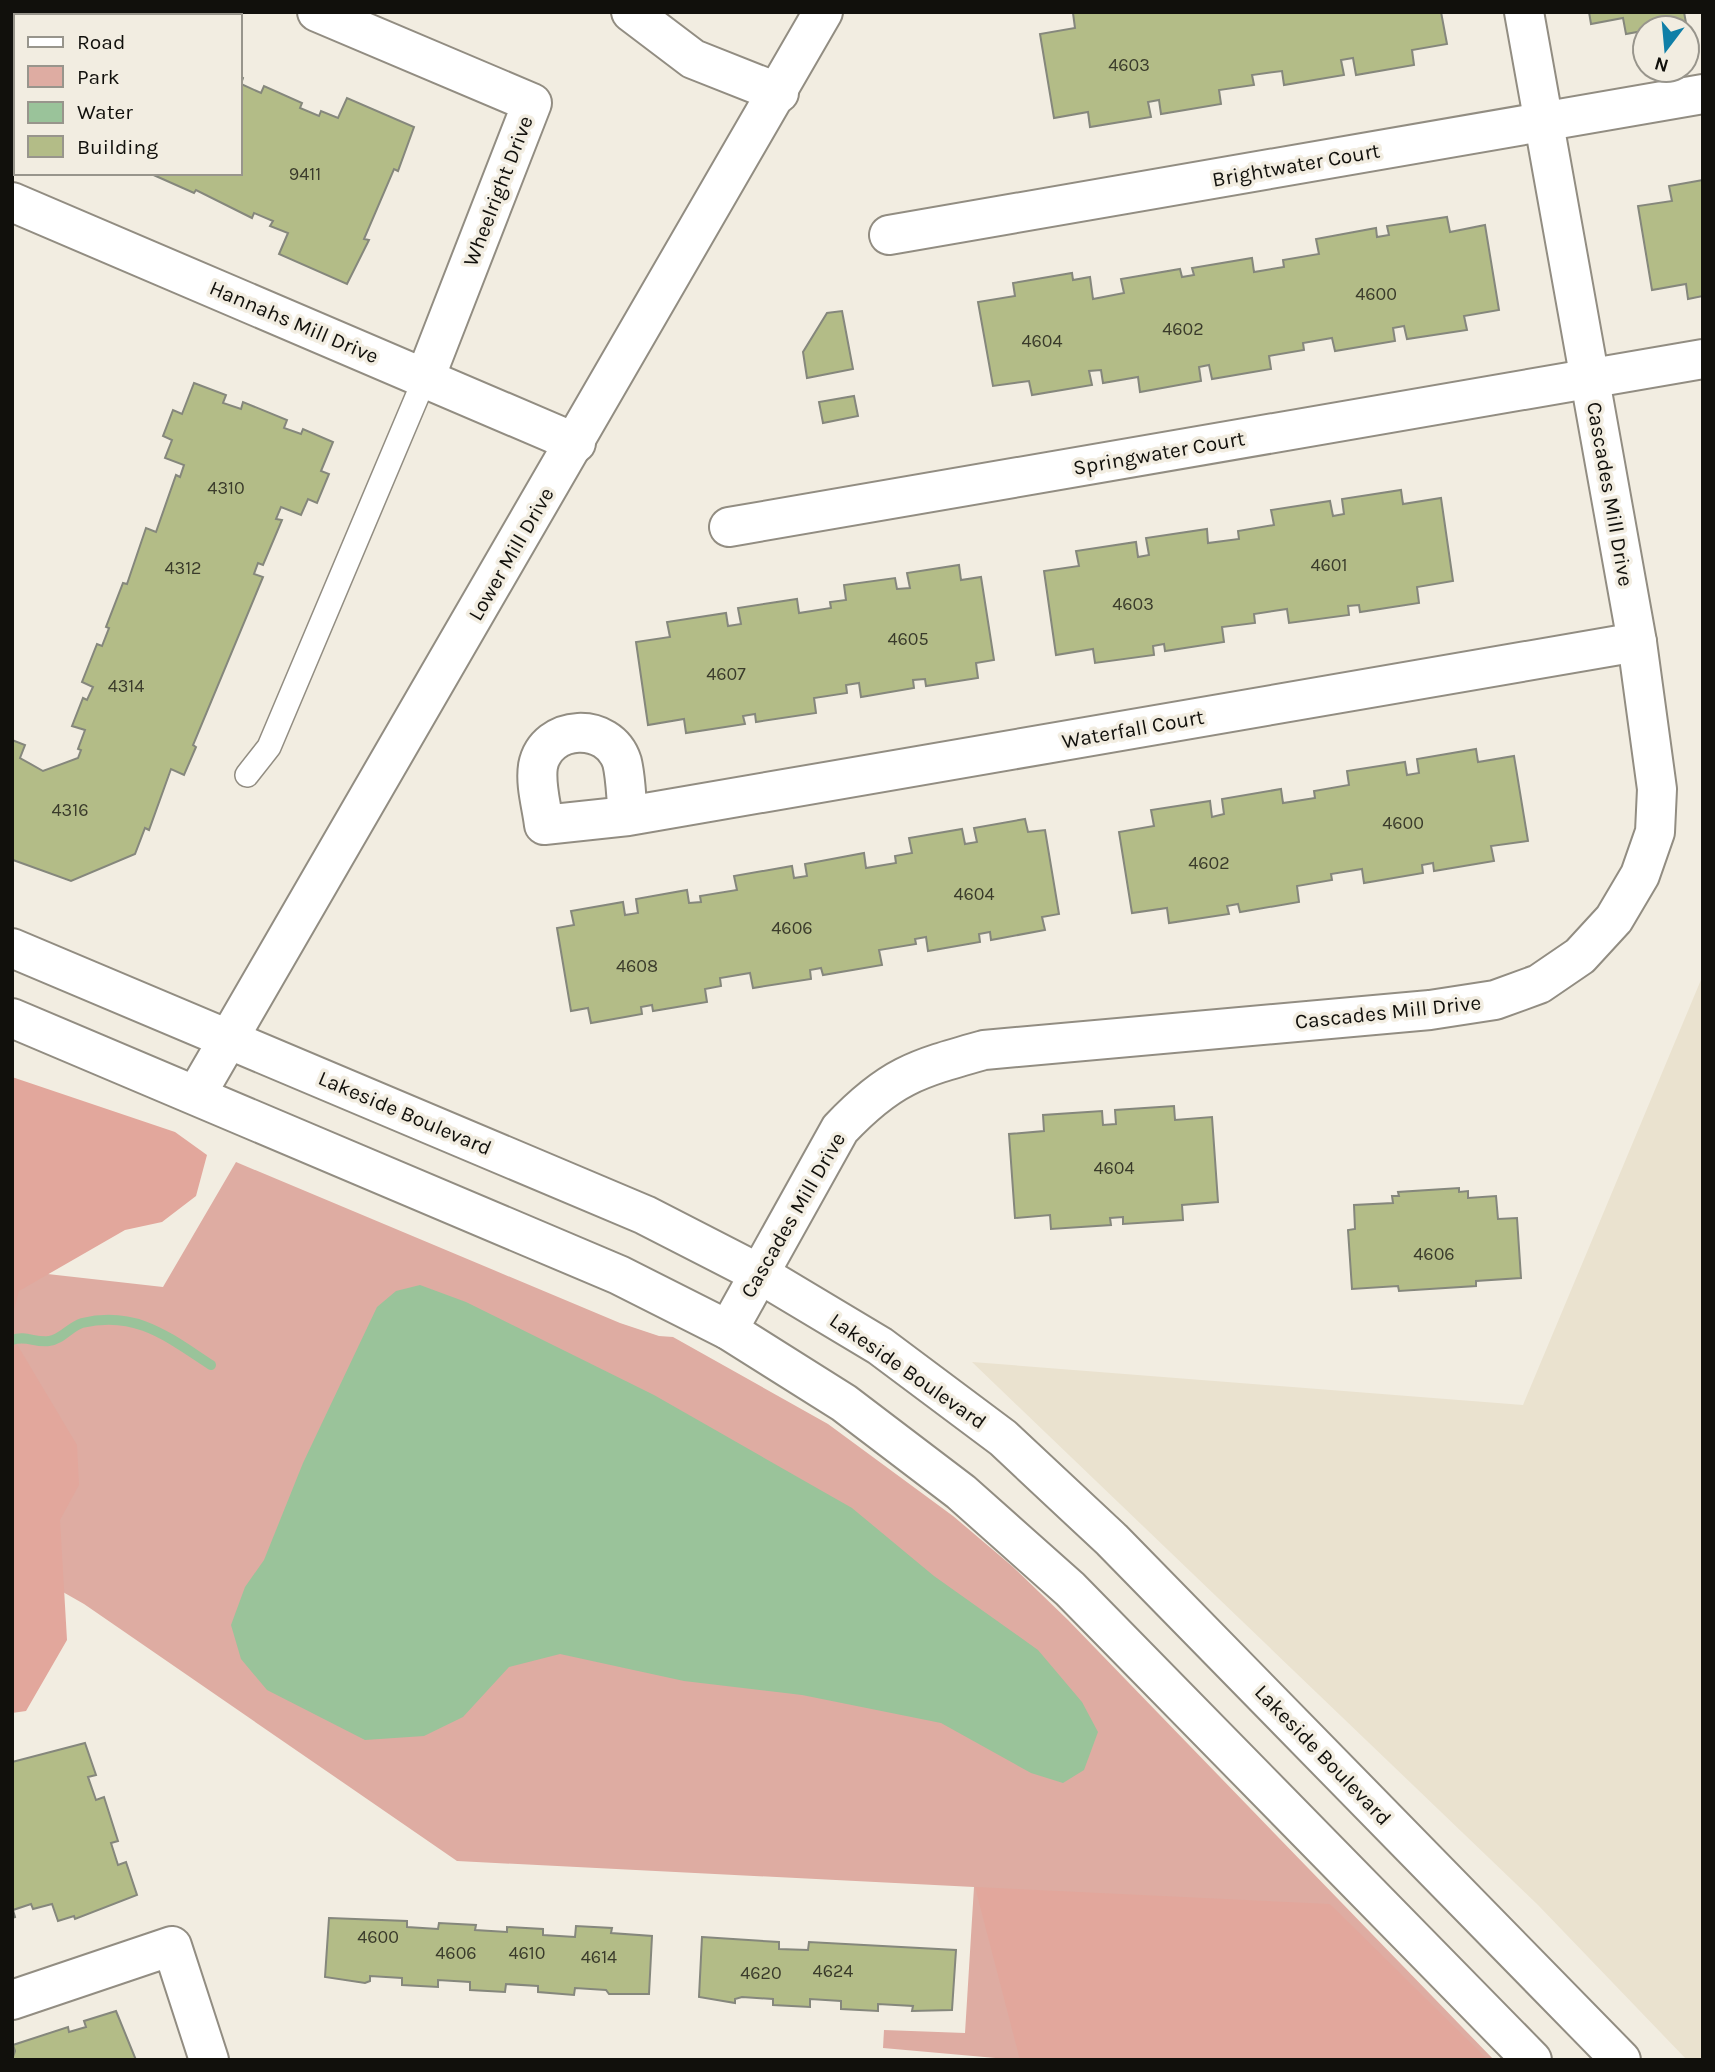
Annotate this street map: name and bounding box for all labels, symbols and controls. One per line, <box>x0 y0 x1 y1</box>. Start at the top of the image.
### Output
legend <box>14 14 242 175</box>
north arrow <box>1631 14 1701 84</box>
text: Road <box>77 30 125 54</box>
text: N <box>1652 52 1671 77</box>
house number: 4603 <box>1108 54 1150 76</box>
text: Park <box>77 65 120 89</box>
text: Water <box>77 100 133 124</box>
street label: Wheelright Drive <box>458 112 538 270</box>
text: Building <box>77 135 158 159</box>
street label: Brightwater Court <box>1210 138 1382 192</box>
house number: 9411 <box>289 163 321 185</box>
street label: Hannahs Mill Drive <box>206 276 382 368</box>
house number: 4600 <box>1355 283 1397 305</box>
house number: 4602 <box>1162 318 1204 340</box>
house number: 4604 <box>1021 330 1063 352</box>
street label: Cascades Mill Drive <box>1582 400 1638 588</box>
street label: Springwater Court <box>1071 426 1247 480</box>
house number: 4310 <box>207 477 245 499</box>
street label: Lower Mill Drive <box>463 483 559 625</box>
house number: 4601 <box>1311 554 1348 576</box>
house number: 4312 <box>164 557 202 579</box>
house number: 4603 <box>1112 593 1154 615</box>
house number: 4605 <box>887 628 929 650</box>
house number: 4607 <box>706 663 746 685</box>
house number: 4314 <box>108 675 144 697</box>
street label: Waterfall Court <box>1060 705 1206 753</box>
house number: 4316 <box>52 799 88 821</box>
house number: 4600 <box>1382 812 1424 834</box>
house number: 4602 <box>1188 852 1230 874</box>
house number: 4604 <box>953 883 995 905</box>
house number: 4606 <box>771 917 813 939</box>
house number: 4608 <box>616 955 658 977</box>
street label: Cascades Mill Drive <box>1294 990 1482 1034</box>
street label: Lakeside Boulevard <box>315 1066 495 1160</box>
street label: Cascades Mill Drive <box>736 1128 850 1302</box>
house number: 4604 <box>1093 1157 1135 1179</box>
house number: 4606 <box>1413 1243 1455 1265</box>
street label: Lakeside Boulevard <box>825 1308 991 1434</box>
street label: Lakeside Boulevard <box>1250 1680 1396 1830</box>
house number: 4600 <box>357 1926 399 1948</box>
house number: 4606 <box>435 1942 477 1964</box>
house number: 4610 <box>509 1942 546 1964</box>
house number: 4614 <box>581 1946 617 1968</box>
house number: 4624 <box>813 1960 853 1982</box>
house number: 4620 <box>740 1962 782 1984</box>

